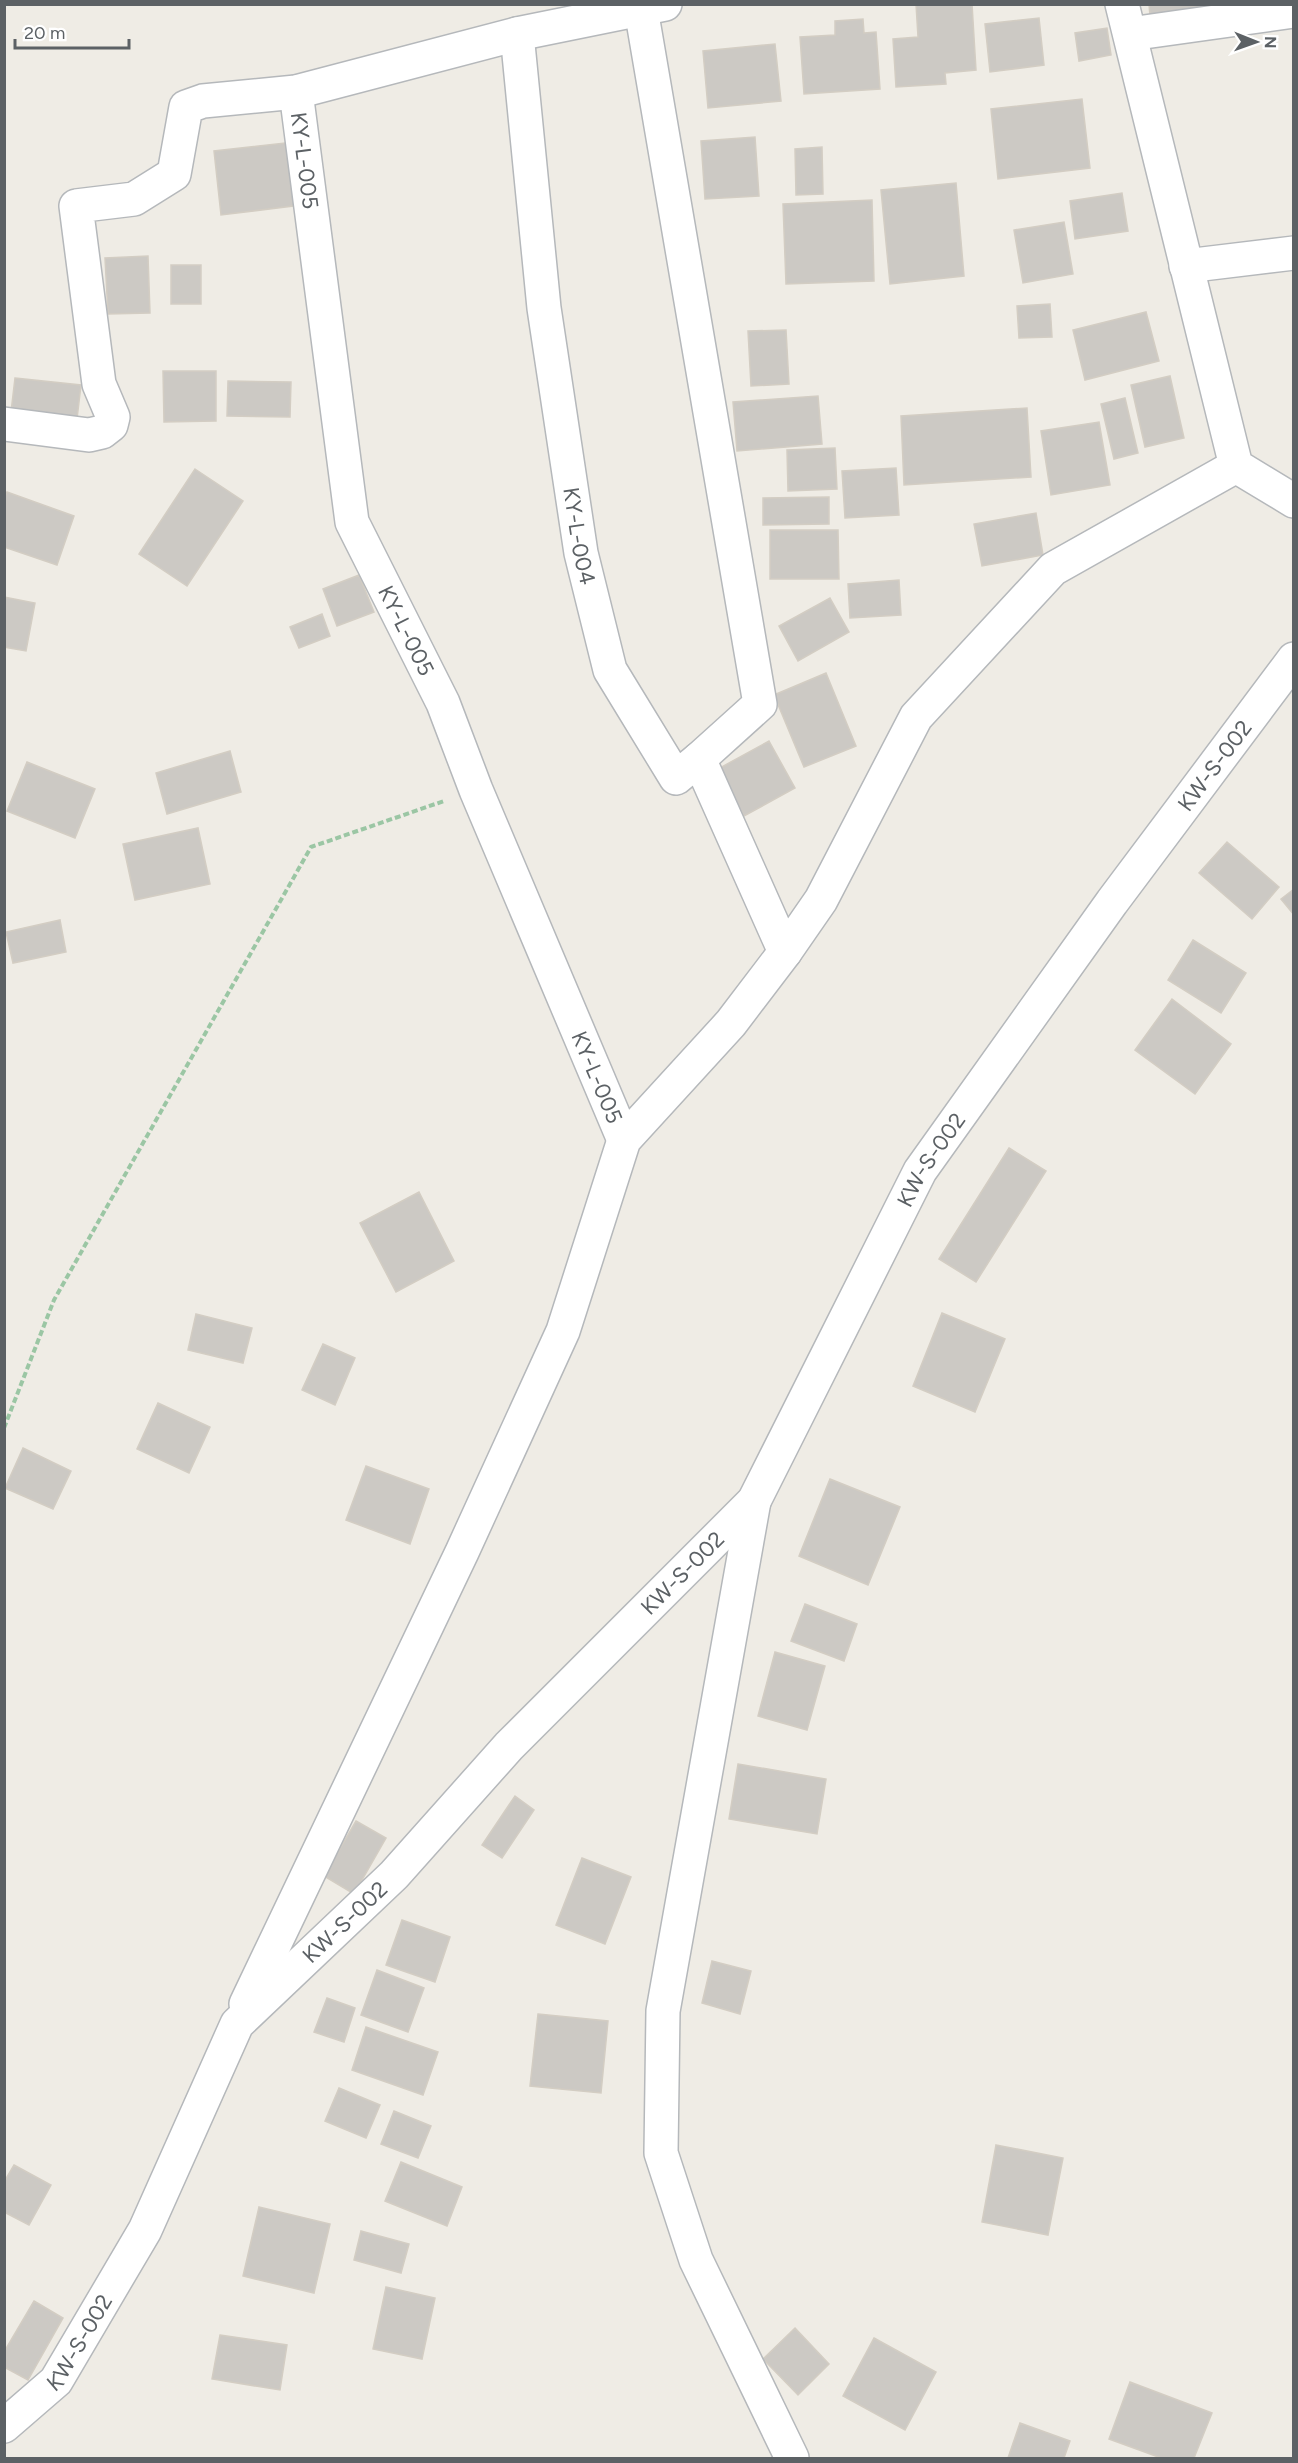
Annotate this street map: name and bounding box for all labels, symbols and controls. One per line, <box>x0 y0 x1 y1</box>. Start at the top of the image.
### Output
scale bar <box>15 12 129 50</box>
north arrow <box>1226 12 1286 72</box>
text: 20 m <box>24 22 65 44</box>
text: N <box>1261 36 1280 49</box>
street label: KY-L-005 <box>285 110 324 211</box>
street label: KY-L-004 <box>557 485 601 588</box>
street label: KY-L-005 <box>372 581 440 680</box>
street label: KW-S-002 <box>1172 715 1258 817</box>
street label: KY-L-005 <box>566 1027 628 1127</box>
street label: KW-S-002 <box>891 1108 971 1211</box>
street label: KW-S-002 <box>635 1526 730 1620</box>
street label: KW-S-002 <box>297 1876 393 1969</box>
street label: KW-S-002 <box>41 2289 118 2397</box>

